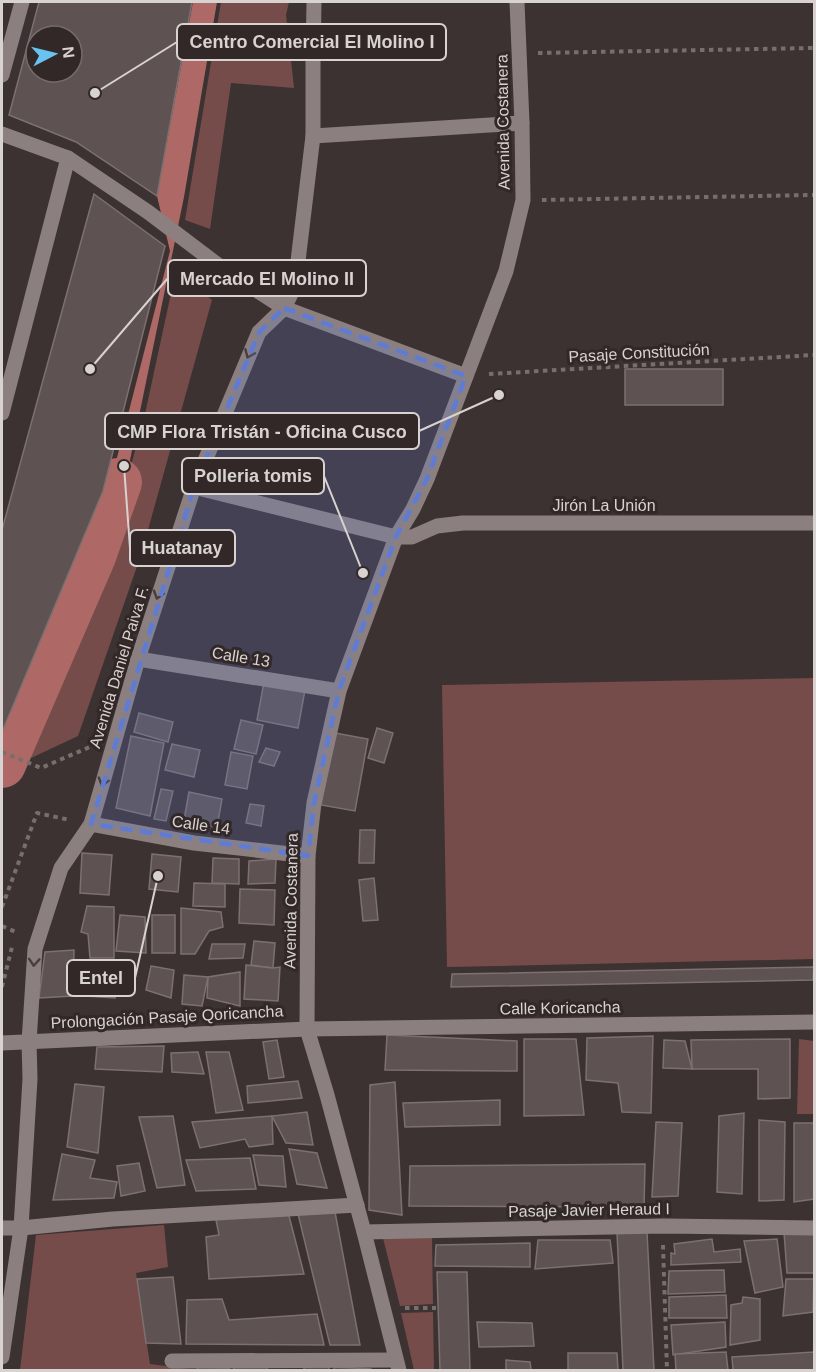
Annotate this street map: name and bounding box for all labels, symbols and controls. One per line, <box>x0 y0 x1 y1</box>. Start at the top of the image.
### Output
north arrow <box>24 24 84 84</box>
callout: Centro Comercial El Molino I <box>177 24 446 60</box>
text: Centro Comercial El Molino I <box>189 32 435 52</box>
text: N <box>59 45 78 59</box>
street label: Avenida Costanera <box>493 54 513 190</box>
callout: Mercado El Molino II <box>168 260 366 296</box>
text: Mercado El Molino II <box>180 269 354 289</box>
street label: Pasaje Constitución <box>568 341 710 365</box>
one-way arrow <box>244 348 256 359</box>
callout: CMP Flora Tristán - Oficina Cusco <box>105 413 419 449</box>
text: CMP Flora Tristán - Oficina Cusco <box>117 422 407 442</box>
callout: Polleria tomis <box>182 458 324 494</box>
text: Polleria tomis <box>194 466 312 486</box>
street label: Jirón La Unión <box>552 497 656 514</box>
callout: Huatanay <box>130 530 235 566</box>
text: Huatanay <box>141 538 223 558</box>
street label: Avenida Daniel Paiva F. <box>86 584 152 750</box>
one-way arrow <box>153 589 166 600</box>
street label: Calle 13 <box>211 644 271 670</box>
one-way arrow <box>98 776 110 787</box>
street label: Calle 14 <box>171 812 231 838</box>
street label: Avenida Costanera <box>281 833 301 969</box>
one-way arrow <box>28 958 41 967</box>
callout: Entel <box>67 960 135 996</box>
text: Entel <box>79 968 123 988</box>
street label: Calle Koricancha <box>499 998 621 1018</box>
street label: Prolongación Pasaje Qoricancha <box>50 1002 284 1032</box>
street label: Pasaje Javier Heraud I <box>508 1200 670 1220</box>

